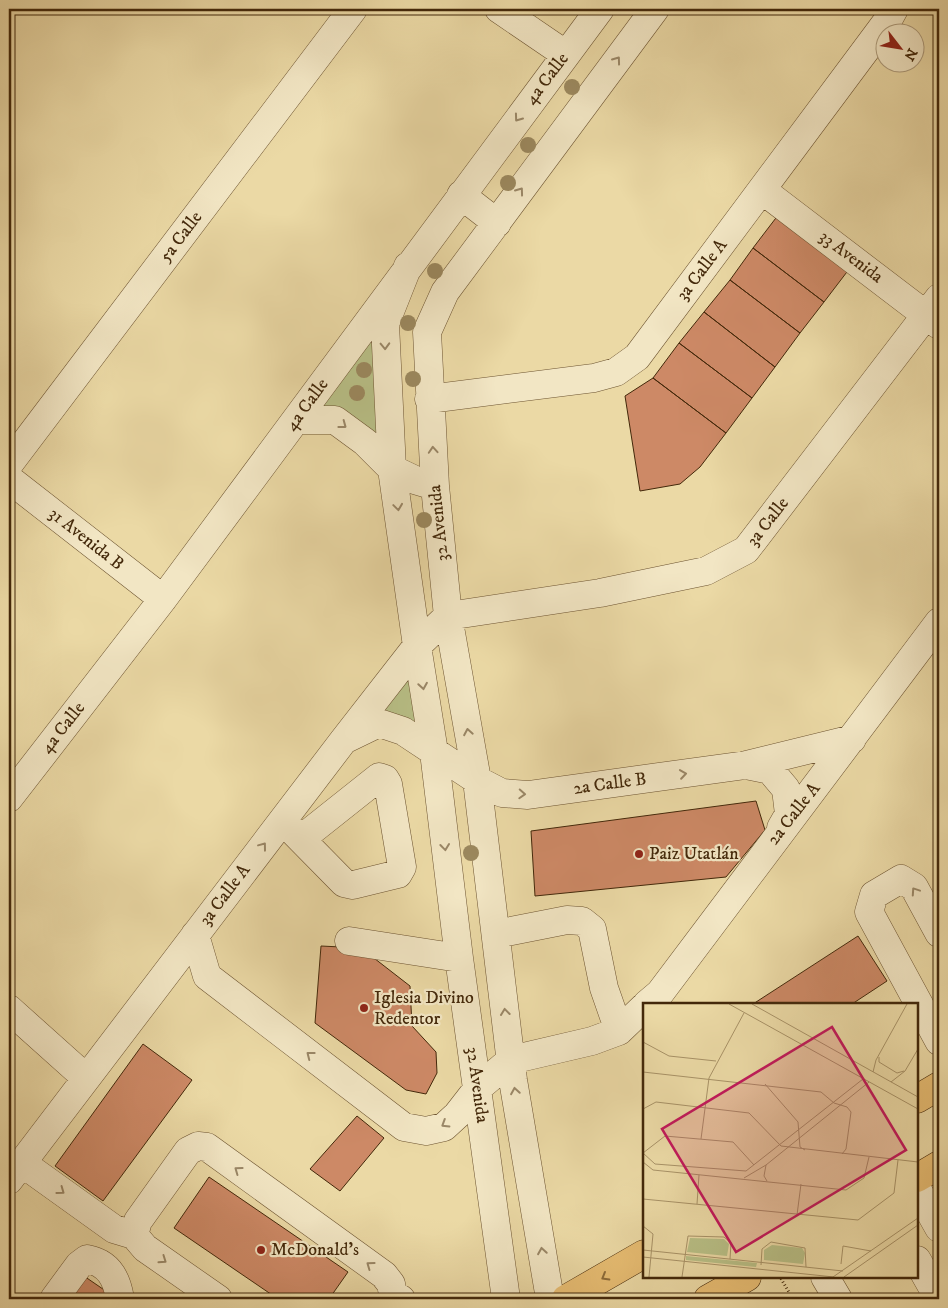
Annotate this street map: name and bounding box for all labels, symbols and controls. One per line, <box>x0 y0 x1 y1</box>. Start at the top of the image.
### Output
north arrow <box>876 22 926 72</box>
text: N <box>899 45 921 64</box>
street label: 4a Calle <box>520 49 574 109</box>
one-way arrow <box>611 57 620 66</box>
one-way arrow <box>515 112 524 122</box>
one-way arrow <box>514 187 523 197</box>
street label: 5a Calle <box>155 207 207 267</box>
street label: 33 Avenida <box>815 226 888 288</box>
street label: 3a Calle A <box>672 234 733 305</box>
one-way arrow <box>380 342 391 350</box>
street label: 4a Calle <box>281 374 333 436</box>
one-way arrow <box>337 420 346 428</box>
one-way arrow <box>427 446 438 454</box>
street label: 32 Avenida <box>424 483 454 562</box>
street label: 3a Calle <box>742 493 794 551</box>
street label: 31 Avenida B <box>44 503 128 575</box>
one-way arrow <box>392 504 403 512</box>
one-way arrow <box>417 682 428 690</box>
street label: 4a Calle <box>36 698 90 758</box>
one-way arrow <box>464 728 474 737</box>
street label: 2a Calle B <box>572 768 648 800</box>
one-way arrow <box>680 769 688 780</box>
street label: 2a Calle A <box>763 778 826 850</box>
one-way arrow <box>519 789 527 800</box>
one-way arrow <box>257 842 266 851</box>
one-way arrow <box>439 842 449 851</box>
place label: Paiz Utatlán <box>649 843 739 865</box>
marker: Paiz Utatlán <box>633 848 645 860</box>
street label: 3a Calle A <box>195 859 256 930</box>
one-way arrow <box>912 887 922 896</box>
place label: Iglesia Divino Redentor <box>374 987 474 1030</box>
marker: Iglesia Divino Redentor <box>358 1002 370 1014</box>
inset map <box>643 1003 918 1278</box>
one-way arrow <box>500 1008 511 1016</box>
street label: 32 Avenida <box>461 1046 493 1125</box>
one-way arrow <box>306 1052 316 1061</box>
one-way arrow <box>511 1086 521 1095</box>
one-way arrow <box>442 1117 451 1127</box>
one-way arrow <box>234 1167 244 1176</box>
one-way arrow <box>55 1185 65 1194</box>
place label: McDonald's <box>271 1239 359 1261</box>
marker: McDonald's <box>255 1244 267 1256</box>
one-way arrow <box>537 1247 547 1256</box>
one-way arrow <box>157 1254 167 1263</box>
one-way arrow <box>366 1262 376 1271</box>
one-way arrow <box>601 1270 610 1280</box>

